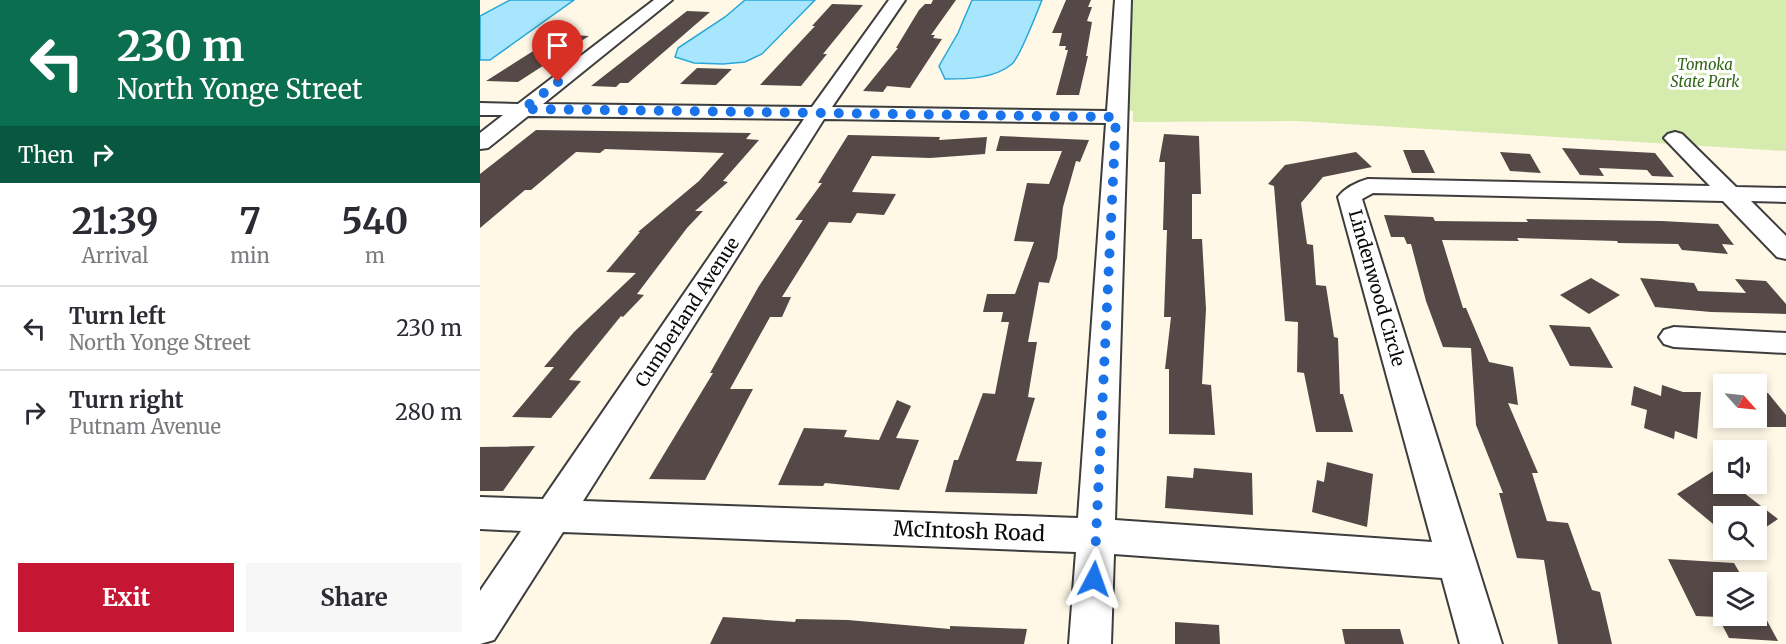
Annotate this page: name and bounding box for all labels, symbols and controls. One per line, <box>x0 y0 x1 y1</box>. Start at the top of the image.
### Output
text: 230 m <box>117 20 244 72</box>
pin <box>532 20 583 82</box>
icon: left <box>18 24 96 102</box>
icon: arrive <box>541 29 574 62</box>
park label: Tomoka State Park <box>1670 55 1740 91</box>
text: North Yonge Street <box>117 72 362 106</box>
icon: right <box>86 138 119 171</box>
text: Then <box>18 141 74 169</box>
text: 21:39 <box>72 199 158 244</box>
text: 7 <box>239 199 261 244</box>
text: 540 <box>341 199 408 244</box>
street label: Lindenwood Circle <box>1344 207 1410 369</box>
street label: Cumberland Avenue <box>630 233 744 391</box>
text: Arrival <box>82 243 148 268</box>
text: min <box>230 243 270 268</box>
text: m <box>365 243 385 268</box>
text: Turn left <box>69 302 166 330</box>
icon: left <box>18 312 51 345</box>
text: 230 m <box>396 314 462 342</box>
text: North Yonge Street <box>69 330 251 355</box>
north arrow <box>1713 374 1767 428</box>
map controls <box>1713 374 1767 626</box>
text: Turn right <box>69 386 183 414</box>
icon: right <box>18 396 51 429</box>
text: 280 m <box>395 398 462 426</box>
text: Putnam Avenue <box>69 414 221 439</box>
button: sound <box>1713 440 1767 494</box>
button: search <box>1713 506 1767 560</box>
street label: McIntosh Road <box>893 515 1046 547</box>
position arrow <box>1062 547 1126 611</box>
button: Exit <box>18 563 234 632</box>
button: Share <box>246 563 462 632</box>
button: layers <box>1713 572 1767 626</box>

